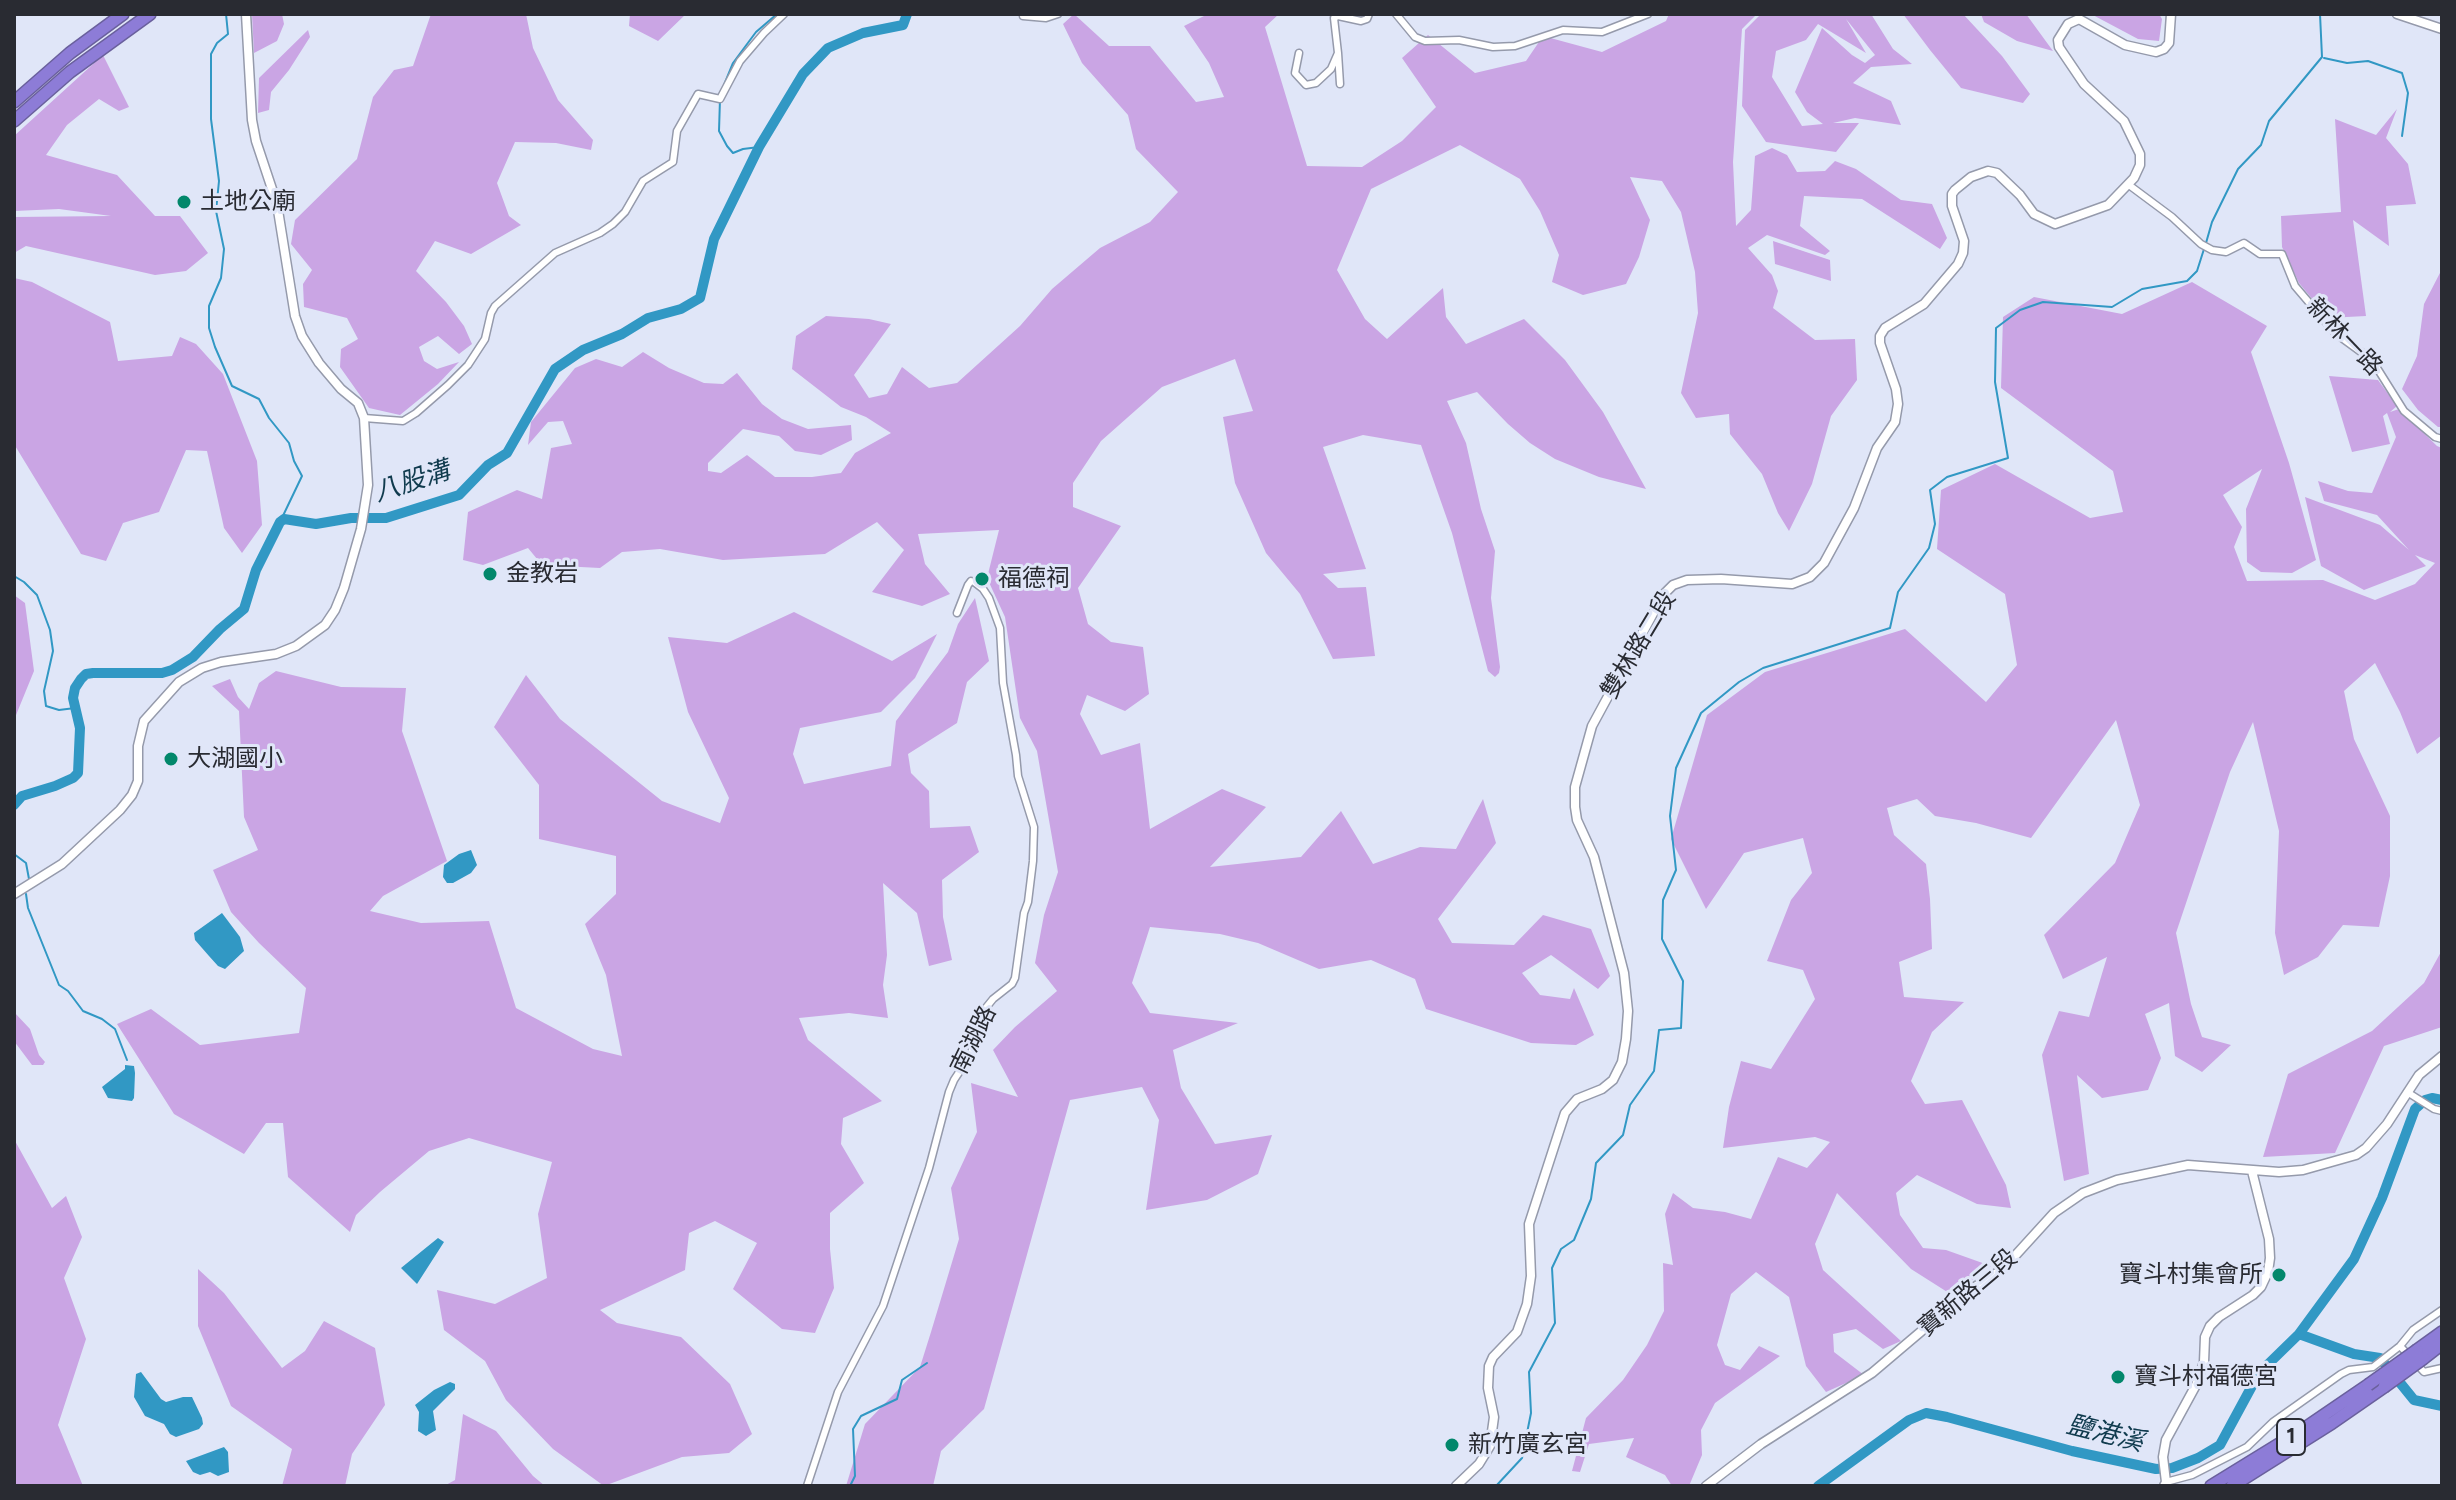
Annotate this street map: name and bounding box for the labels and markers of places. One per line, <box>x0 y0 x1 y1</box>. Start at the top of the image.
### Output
place label: 土地公廟 <box>200 188 296 216</box>
marker: 土地公廟 <box>175 193 193 211</box>
place label: 金教岩 <box>506 560 578 588</box>
marker: 金教岩 <box>481 565 499 583</box>
place label: 福德祠 <box>998 565 1070 593</box>
marker: 福德祠 <box>973 570 991 588</box>
place label: 大湖國小 <box>187 745 283 773</box>
marker: 大湖國小 <box>162 750 180 768</box>
place label: 寶斗村集會所 <box>2119 1261 2263 1289</box>
marker: 寶斗村集會所 <box>2270 1266 2288 1284</box>
place label: 寶斗村福德宮 <box>2134 1363 2278 1391</box>
marker: 寶斗村福德宮 <box>2109 1368 2127 1386</box>
place label: 新竹廣玄宮 <box>1468 1431 1588 1459</box>
marker: 新竹廣玄宮 <box>1443 1436 1461 1454</box>

